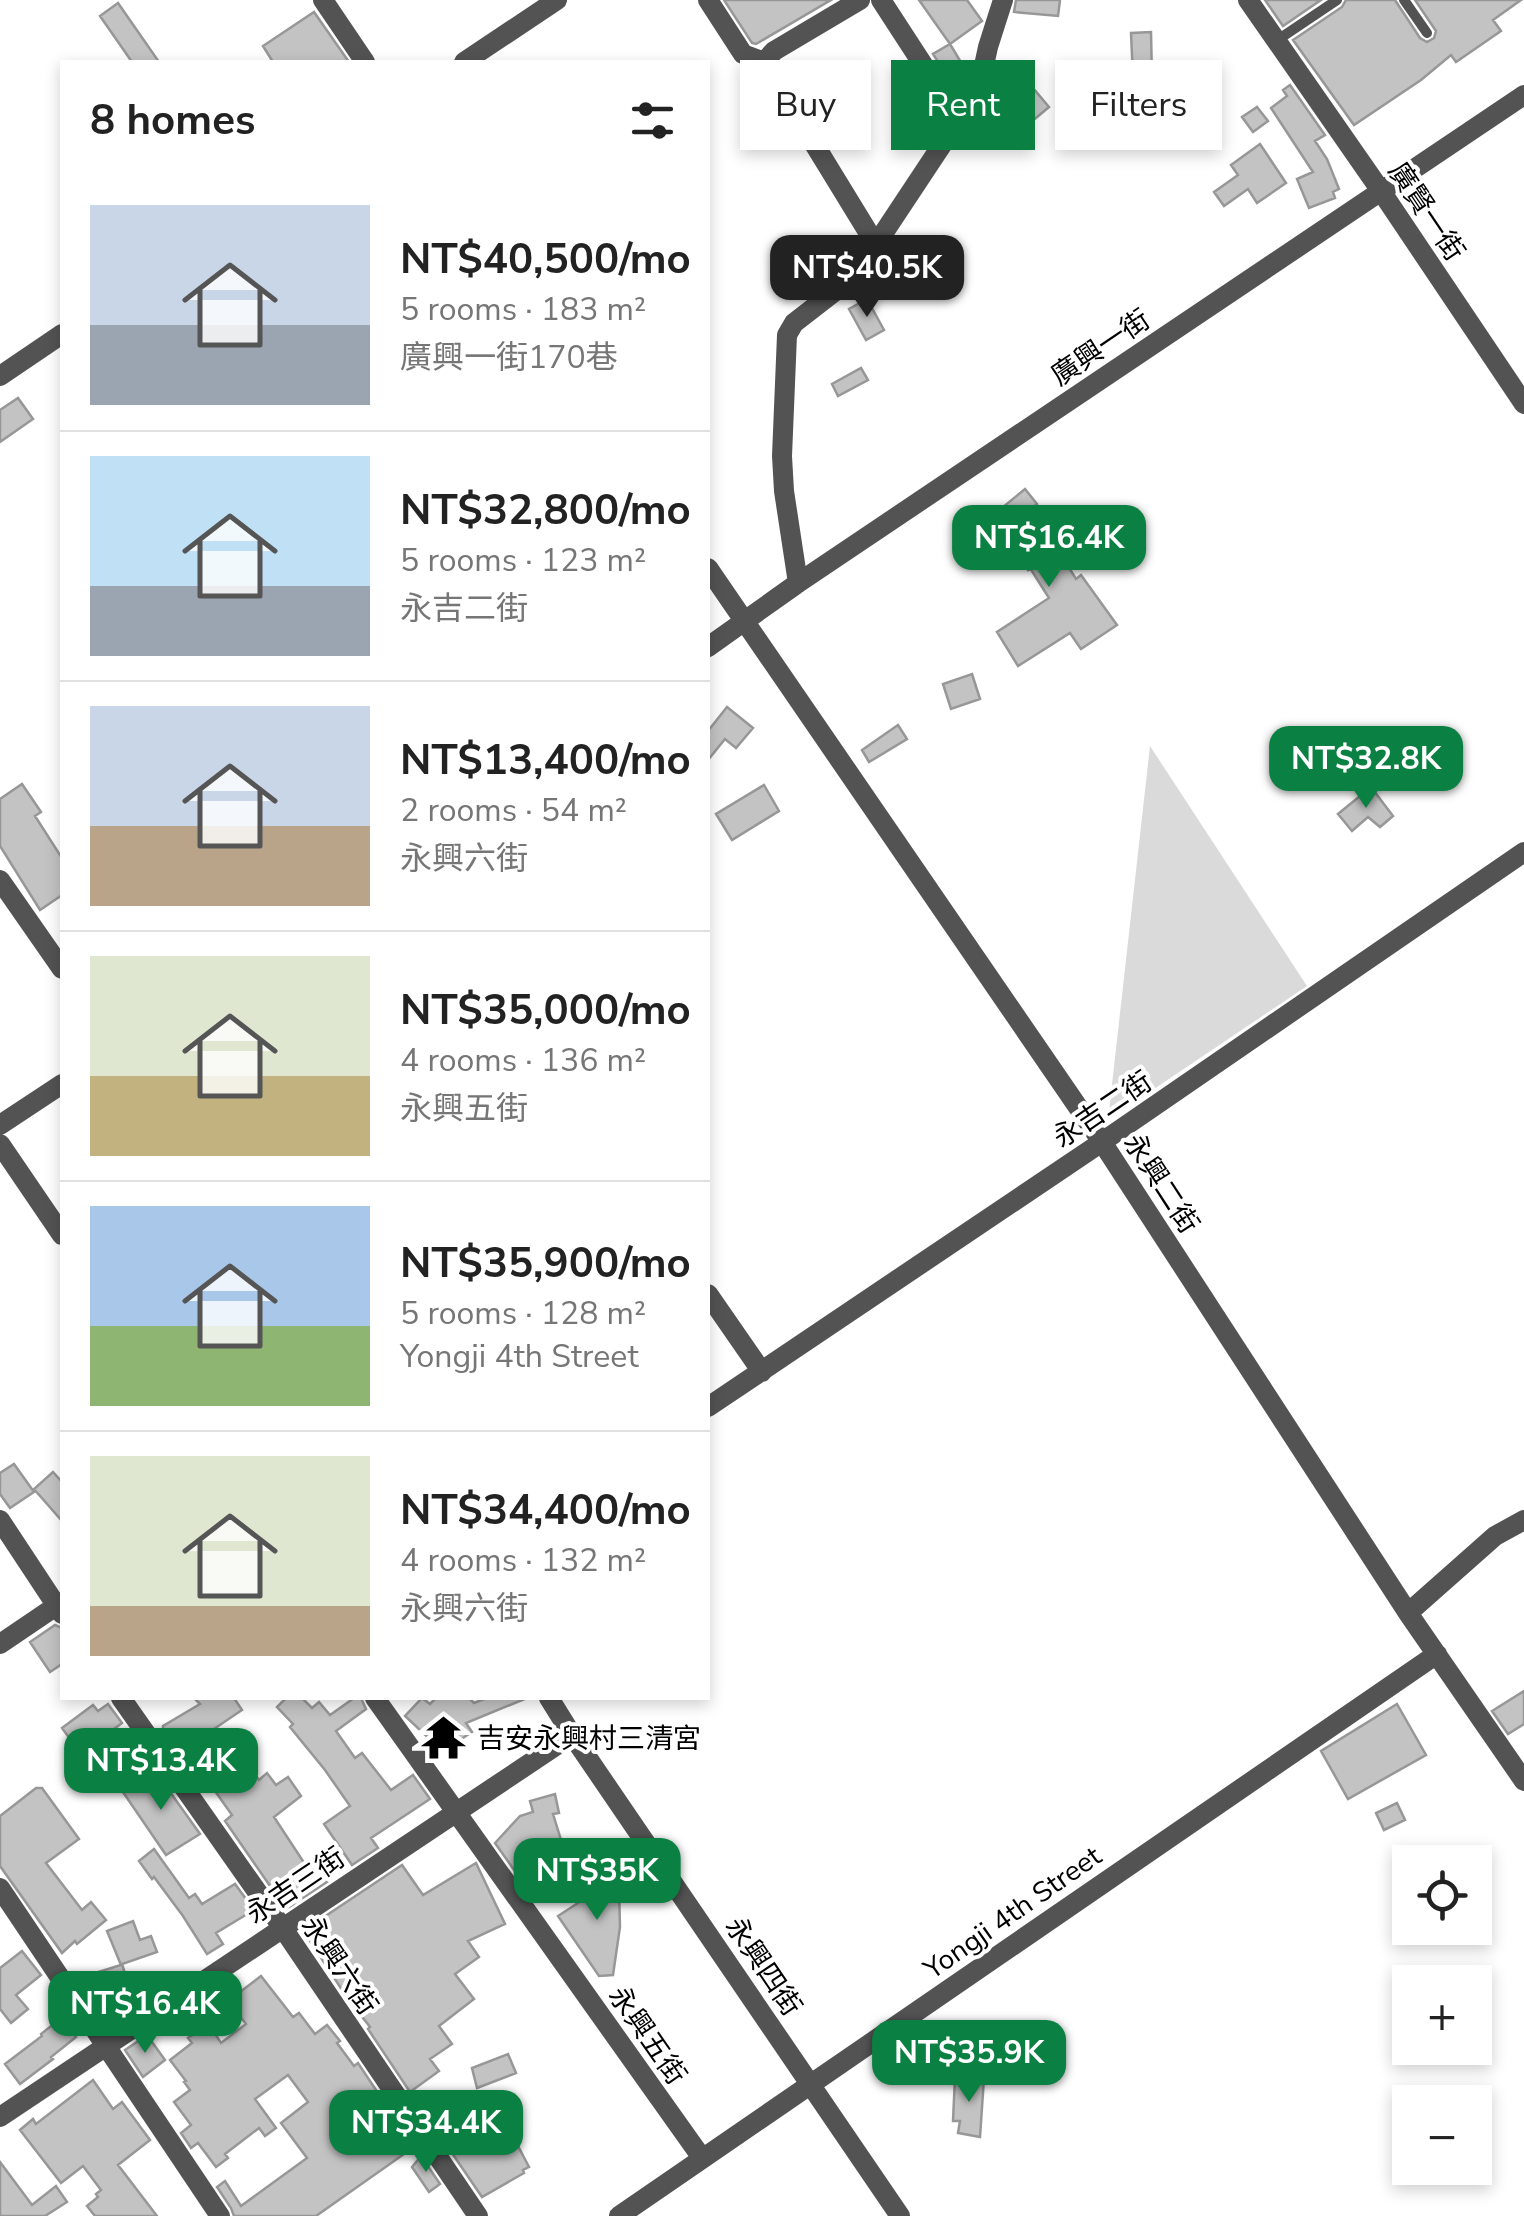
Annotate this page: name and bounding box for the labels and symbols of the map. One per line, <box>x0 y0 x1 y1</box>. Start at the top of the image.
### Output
street label: 廣賢一街 <box>1379 155 1473 269</box>
pin: NT$40.5K <box>764 235 970 320</box>
street label: 廣興一街 <box>1044 301 1158 395</box>
pin: NT$16.4K <box>946 505 1152 590</box>
pin: NT$32.8K <box>1263 726 1469 811</box>
street label: 永吉二街 <box>1046 1063 1160 1157</box>
street label: 永興二街 <box>1115 1126 1208 1241</box>
temple icon: 吉安永興村三清宮 <box>420 1714 468 1762</box>
place label: 吉安永興村三清宮 <box>477 1720 701 1758</box>
pin: NT$13.4K <box>58 1728 264 1813</box>
street label: Yongji 4th Street <box>915 1837 1109 1989</box>
pin: NT$35K <box>516 1838 678 1923</box>
street label: 永吉三街 <box>239 1839 353 1933</box>
street label: 永興六街 <box>292 1909 386 2023</box>
street label: 永興四街 <box>716 1910 810 2024</box>
pin: NT$16.4K <box>42 1971 248 2056</box>
street label: 永興五街 <box>599 1979 695 2092</box>
pin: NT$35.9K <box>866 2020 1072 2105</box>
pin: NT$34.4K <box>323 2090 529 2175</box>

